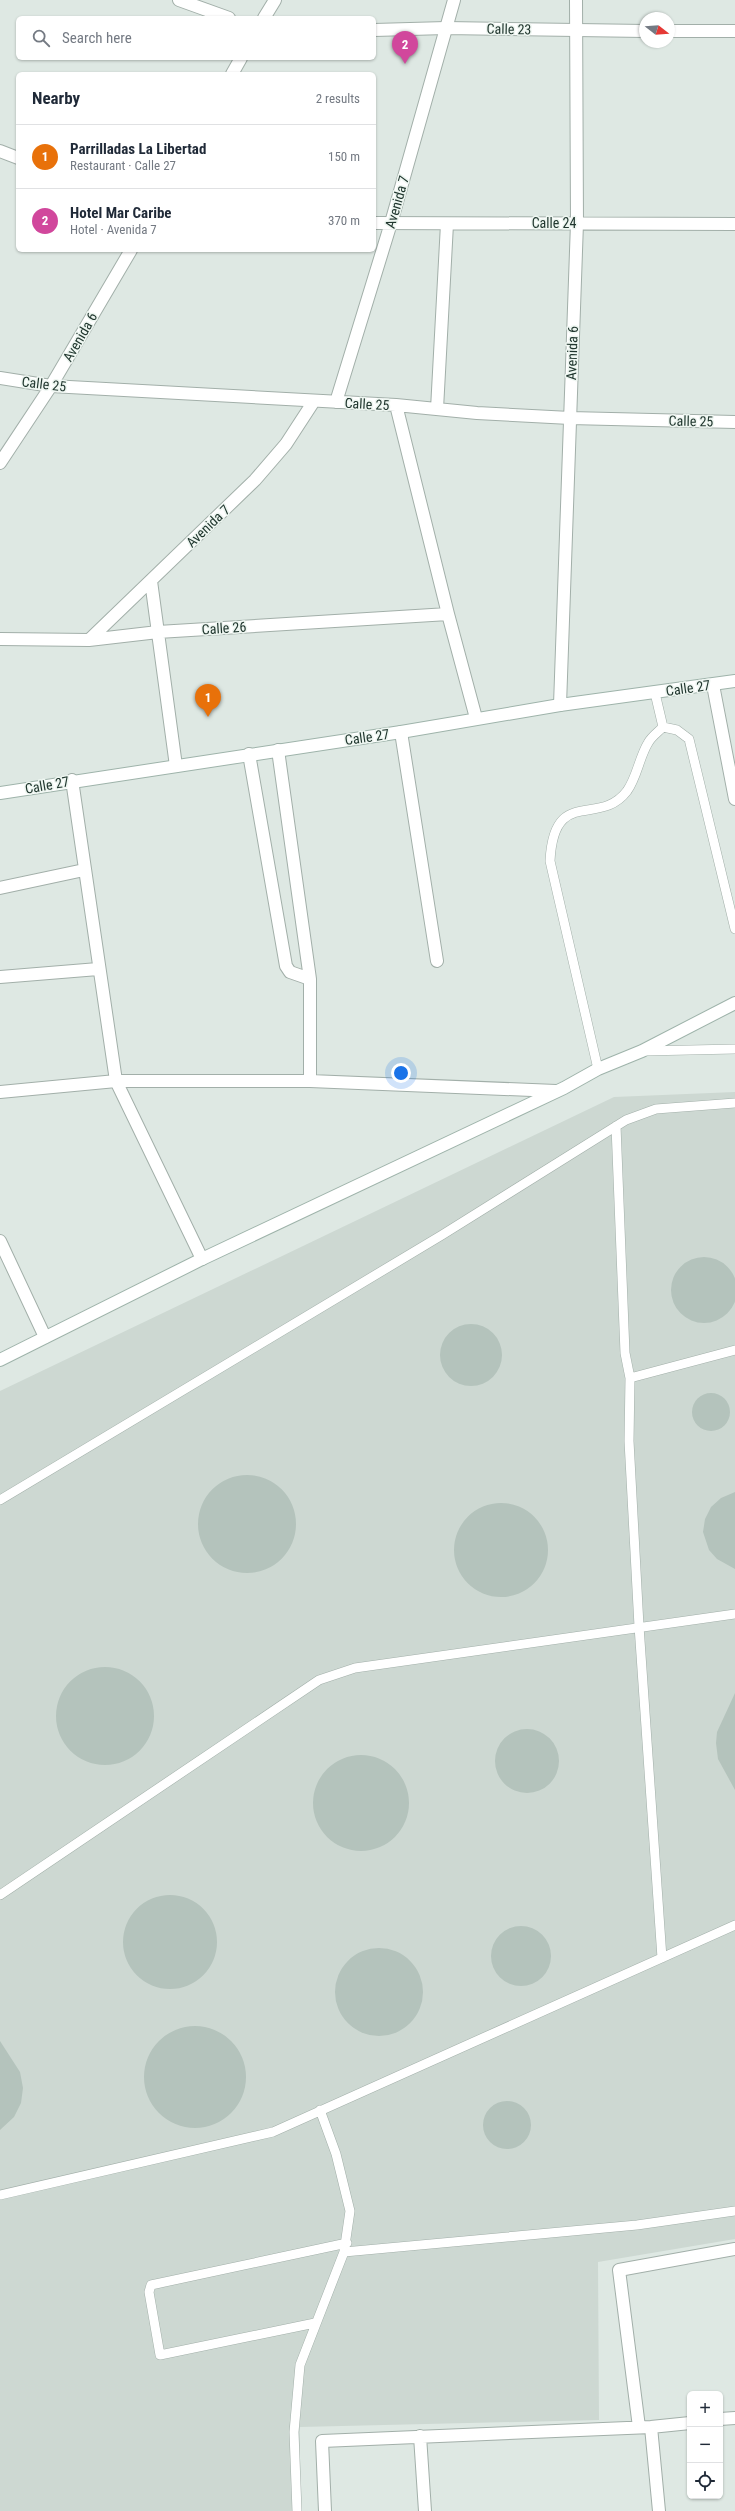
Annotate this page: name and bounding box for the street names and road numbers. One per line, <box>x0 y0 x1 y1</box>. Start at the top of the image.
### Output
street label: Calle 23 <box>487 21 531 37</box>
street label: Avenida 7 <box>382 174 412 230</box>
street label: Calle 24 <box>532 215 576 231</box>
street label: Avenida 6 <box>60 310 100 364</box>
street label: Avenida 6 <box>563 326 581 380</box>
street label: Calle 25 <box>21 373 67 395</box>
street label: Calle 25 <box>344 395 390 413</box>
street label: Calle 25 <box>669 413 714 429</box>
street label: Avenida 7 <box>183 501 233 550</box>
street label: Calle 26 <box>201 618 247 638</box>
street label: Calle 27 <box>665 677 711 699</box>
street label: Calle 27 <box>344 726 390 748</box>
street label: Calle 27 <box>24 773 70 797</box>

